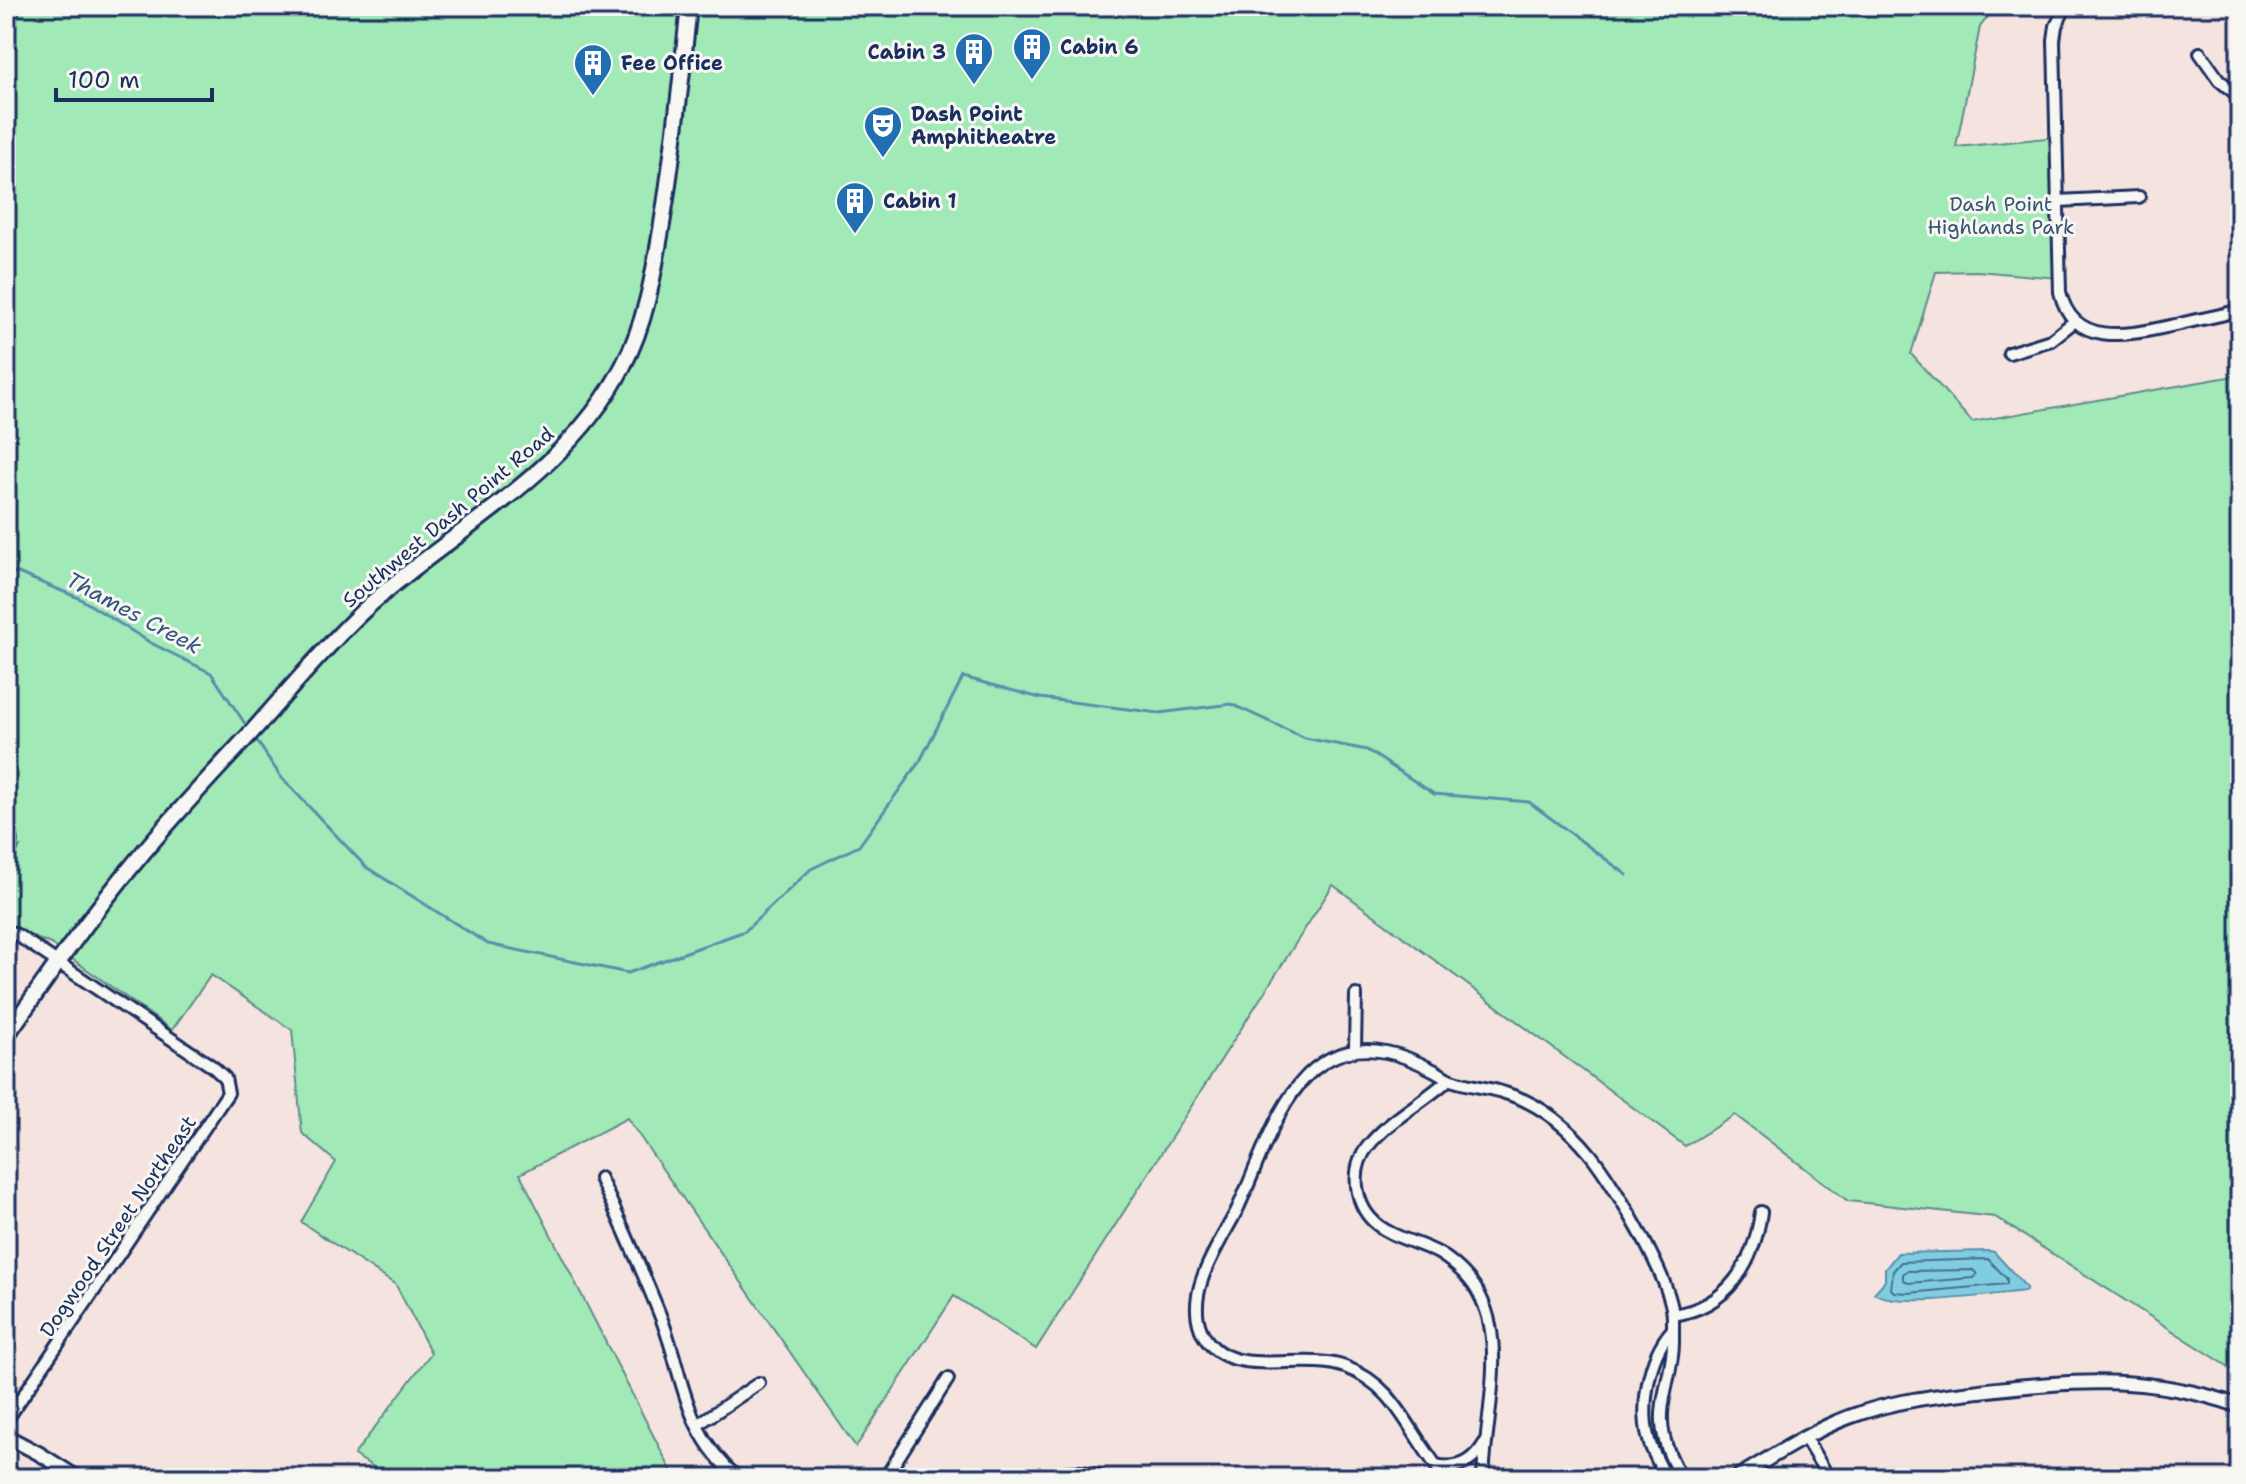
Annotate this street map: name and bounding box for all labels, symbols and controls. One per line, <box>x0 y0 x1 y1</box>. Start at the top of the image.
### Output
building icon: Cabin 6 <box>1011 26 1053 81</box>
building icon: Cabin 3 <box>953 31 995 86</box>
place label: Cabin 6 <box>1060 34 1138 60</box>
place label: Cabin 3 <box>868 39 946 65</box>
building icon: Fee Office <box>572 42 614 97</box>
place label: Fee Office <box>621 50 723 76</box>
scale bar <box>56 52 212 102</box>
text: 100 m <box>68 64 140 96</box>
place label: Dash Point Amphitheatre <box>911 101 1056 150</box>
theatre icon: Dash Point Amphitheatre <box>862 104 904 159</box>
building icon: Cabin 1 <box>834 180 876 235</box>
place label: Cabin 1 <box>883 188 957 214</box>
park label: Dash Point Highlands Park <box>1927 191 2075 240</box>
street label: Southwest Dash Point Road <box>337 421 559 613</box>
water label: Thames Creek <box>61 565 207 661</box>
street label: Dogwood Street Northeast <box>34 1110 202 1342</box>

